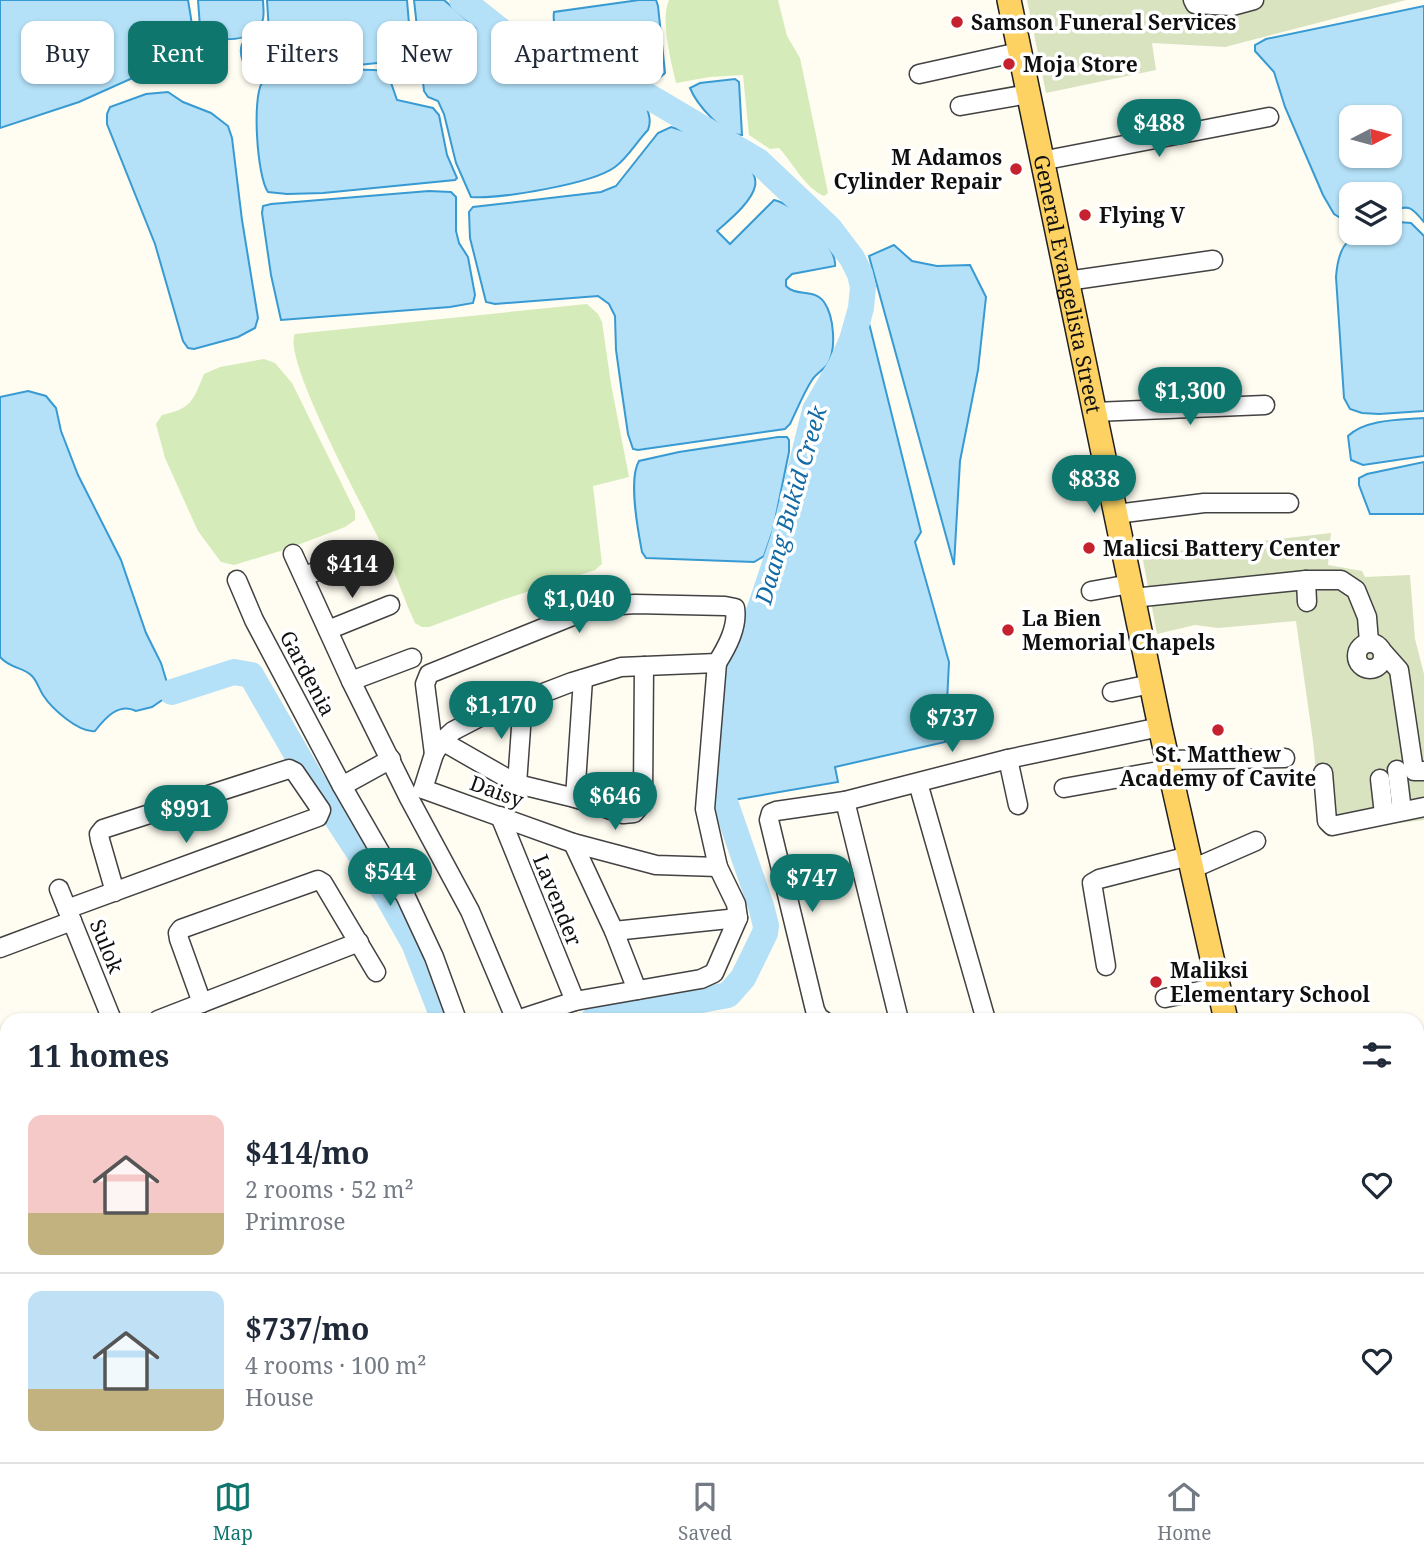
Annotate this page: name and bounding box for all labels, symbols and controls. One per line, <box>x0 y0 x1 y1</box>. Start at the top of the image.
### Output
place label: Samson Funeral Services <box>971 8 1236 36</box>
marker: Samson Funeral Services <box>949 14 965 30</box>
chip: Buy <box>21 21 114 84</box>
chip: Rent <box>128 21 228 84</box>
chip: Filters <box>242 21 363 84</box>
chip: New <box>377 21 477 84</box>
chip: Apartment <box>491 21 663 84</box>
place label: Moja Store <box>1023 50 1138 78</box>
marker: Moja Store <box>1001 56 1017 72</box>
pin: $488 <box>1118 100 1200 159</box>
north arrow <box>1339 105 1402 168</box>
map controls <box>1339 105 1402 245</box>
text: $488 <box>1133 106 1185 138</box>
place label: M Adamos Cylinder Repair <box>833 143 1002 195</box>
street label: General Evangelista Street <box>1027 152 1108 416</box>
marker: M Adamos Cylinder Repair <box>1008 161 1024 177</box>
button: layers <box>1339 182 1402 245</box>
place label: Flying V <box>1099 201 1185 229</box>
marker: Flying V <box>1077 207 1093 223</box>
pin: $1,300 <box>1133 368 1247 427</box>
text: $1,300 <box>1154 374 1226 406</box>
water label: Daang Bukid Creek <box>746 401 834 609</box>
pin: $838 <box>1053 456 1135 515</box>
text: $838 <box>1068 462 1120 494</box>
place label: Malicsi Battery Center <box>1103 534 1340 562</box>
pin: $414 <box>311 540 393 600</box>
marker: Malicsi Battery Center <box>1081 540 1097 556</box>
text: $414 <box>326 547 378 579</box>
pin: $1,040 <box>522 576 636 635</box>
text: $1,040 <box>543 582 615 614</box>
place label: La Bien Memorial Chapels <box>1022 604 1215 656</box>
marker: La Bien Memorial Chapels <box>1000 622 1016 638</box>
street label: Gardenia <box>274 625 342 721</box>
pin: $1,170 <box>444 682 558 741</box>
text: $1,170 <box>465 688 537 720</box>
pin: $737 <box>911 694 993 754</box>
text: $737 <box>926 701 978 733</box>
marker: St. Matthew Academy of Cavite <box>1210 722 1226 738</box>
place label: St. Matthew Academy of Cavite <box>1120 740 1316 792</box>
street label: Daisy <box>466 768 528 814</box>
pin: $646 <box>574 772 656 832</box>
text: $646 <box>589 779 641 811</box>
pin: $991 <box>145 786 227 845</box>
text: $991 <box>160 792 212 824</box>
pin: $544 <box>349 848 431 908</box>
street label: Lavender <box>527 850 589 950</box>
text: $544 <box>364 855 416 887</box>
pin: $747 <box>771 855 853 914</box>
text: $747 <box>786 861 838 893</box>
street label: Sulok <box>84 915 131 978</box>
place label: Maliksi Elementary School <box>1170 956 1371 1008</box>
marker: Maliksi Elementary School <box>1148 974 1164 990</box>
text: 11 homes <box>28 1035 169 1076</box>
icon: filters <box>1358 1036 1396 1074</box>
text: $414/mo <box>245 1132 369 1173</box>
icon: home <box>84 1143 168 1227</box>
icon: heart <box>1358 1166 1396 1204</box>
text: 2 rooms · 52 m² <box>245 1173 414 1205</box>
text: Primrose <box>245 1205 346 1237</box>
text: $737/mo <box>245 1308 369 1349</box>
icon: home <box>84 1319 168 1403</box>
icon: heart <box>1358 1342 1396 1380</box>
text: 4 rooms · 100 m² <box>245 1349 427 1381</box>
text: House <box>245 1381 314 1413</box>
tab: Map <box>213 1478 253 1546</box>
tab: Saved <box>678 1478 732 1546</box>
tab: Home <box>1157 1478 1211 1546</box>

